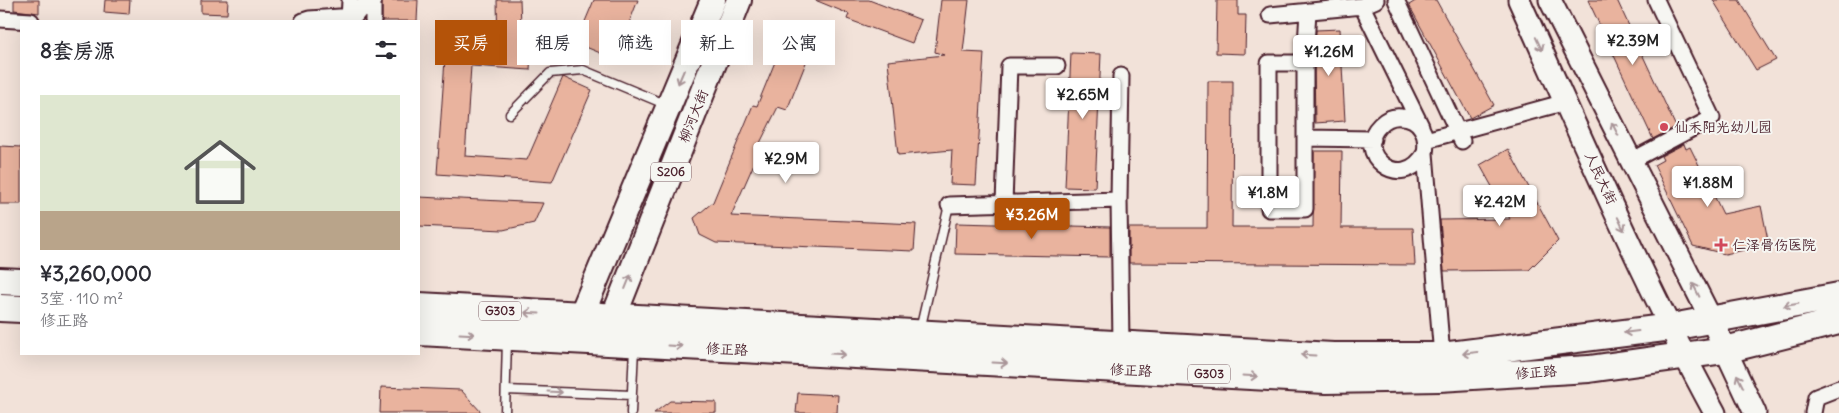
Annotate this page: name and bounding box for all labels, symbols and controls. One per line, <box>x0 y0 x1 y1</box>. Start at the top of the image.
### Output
chip: 买房 <box>435 20 507 65</box>
chip: 租房 <box>517 20 589 65</box>
chip: 筛选 <box>599 20 671 65</box>
chip: 新上 <box>681 20 753 65</box>
chip: 公寓 <box>763 20 835 65</box>
pin: ¥2.39M <box>1592 23 1674 66</box>
text: ¥2.39M <box>1607 30 1659 50</box>
pin: ¥1.26M <box>1288 34 1370 77</box>
icon: filters <box>372 36 400 64</box>
one-way arrow <box>1535 36 1545 51</box>
text: 8套房源 <box>40 37 115 64</box>
text: ¥1.26M <box>1304 41 1354 61</box>
one-way arrow <box>676 69 685 84</box>
pin: ¥2.65M <box>1042 78 1124 120</box>
text: ¥2.65M <box>1057 84 1109 104</box>
street label: 柳河大街 <box>674 87 712 145</box>
place label: 仙禾阳光幼儿园 <box>1674 118 1772 136</box>
marker: 仙禾阳光幼儿园 <box>1658 121 1670 133</box>
one-way arrow <box>1610 122 1619 137</box>
icon: home <box>175 127 265 217</box>
pin: ¥2.9M <box>751 142 821 184</box>
text: ¥2.9M <box>764 148 808 168</box>
street label: 人民大街 <box>1581 149 1621 207</box>
road number: S206 <box>651 162 691 182</box>
pin: ¥1.88M <box>1667 166 1749 208</box>
text: ¥1.88M <box>1683 172 1733 192</box>
pin: ¥1.8M <box>1233 176 1303 218</box>
text: ¥1.8M <box>1247 182 1289 202</box>
pin: ¥2.42M <box>1459 184 1541 227</box>
text: ¥2.42M <box>1474 191 1526 211</box>
pin: ¥3.26M <box>991 198 1073 240</box>
text: ¥3.26M <box>1006 204 1058 224</box>
one-way arrow <box>1617 216 1627 231</box>
place label: 仁泽骨伤医院 <box>1732 236 1816 254</box>
marker: 仁泽骨伤医院 <box>1714 238 1728 252</box>
text: ¥3,260,000 <box>40 260 152 287</box>
one-way arrow <box>623 275 633 290</box>
one-way arrow <box>1691 282 1701 297</box>
text: 3室 · 110 m² <box>40 288 123 308</box>
one-way arrow <box>1783 300 1799 310</box>
road number: G303 <box>479 302 521 321</box>
one-way arrow <box>525 309 541 318</box>
text: 修正路 <box>40 310 88 330</box>
one-way arrow <box>1623 327 1639 337</box>
one-way arrow <box>459 330 475 339</box>
street label: 修正路 <box>706 339 748 359</box>
one-way arrow <box>667 341 683 351</box>
one-way arrow <box>1462 348 1478 358</box>
one-way arrow <box>829 350 845 359</box>
one-way arrow <box>1300 350 1316 359</box>
one-way arrow <box>992 358 1008 367</box>
street label: 修正路 <box>1110 360 1152 380</box>
street label: 修正路 <box>1514 362 1558 382</box>
road number: G303 <box>1188 364 1230 384</box>
one-way arrow <box>1241 371 1257 381</box>
one-way arrow <box>1734 374 1744 389</box>
one-way arrow <box>546 387 562 397</box>

